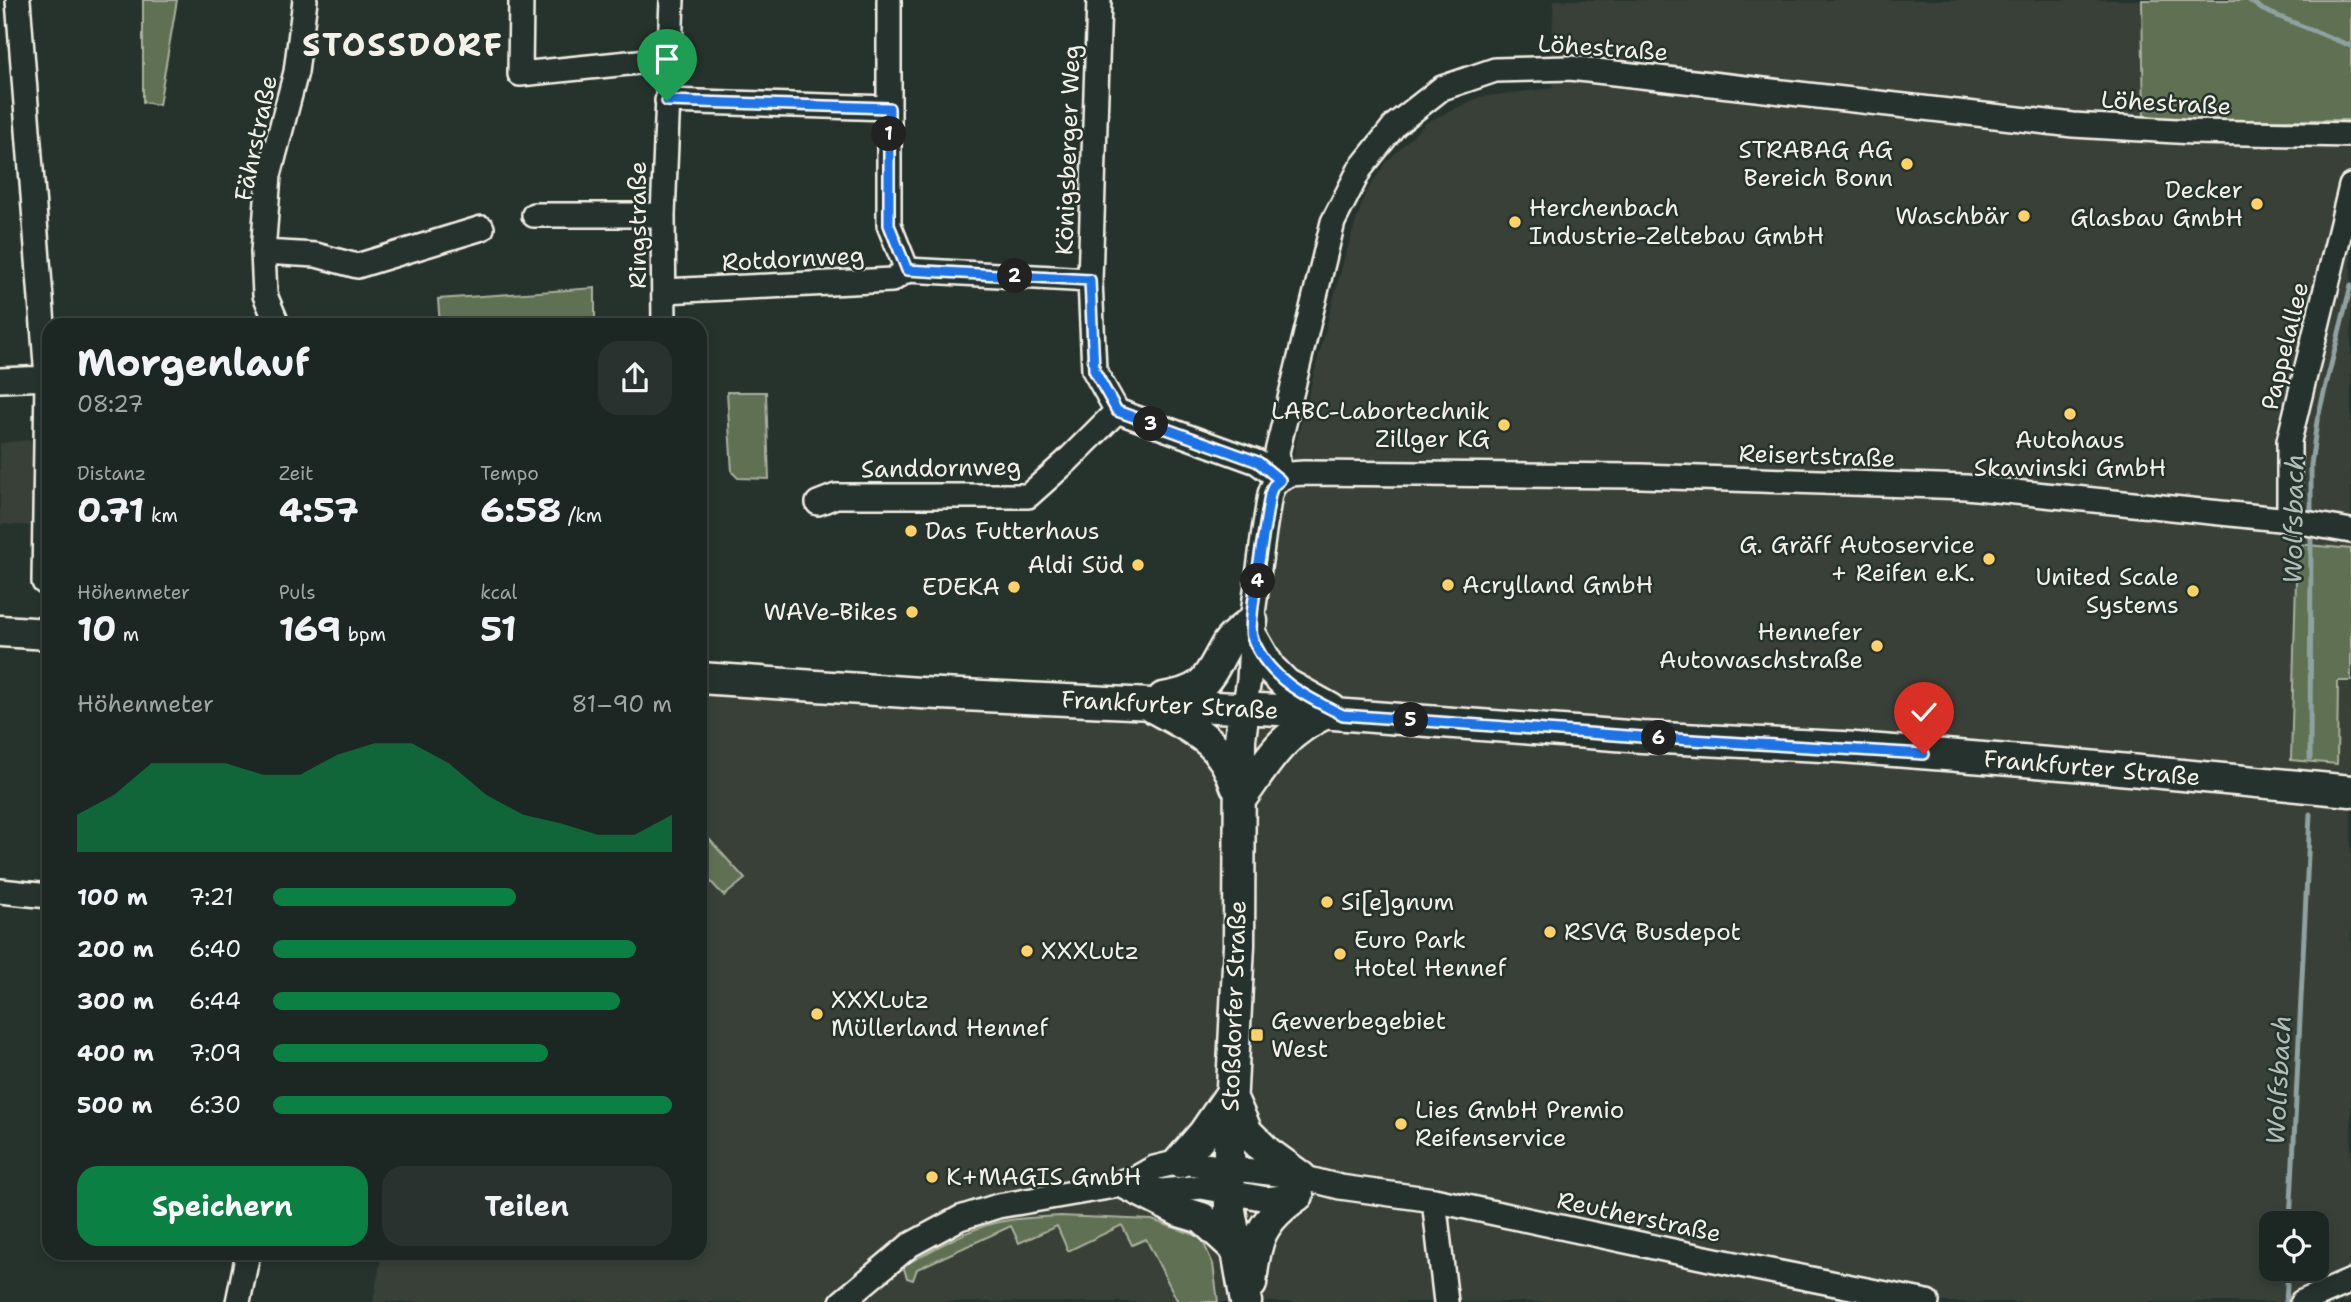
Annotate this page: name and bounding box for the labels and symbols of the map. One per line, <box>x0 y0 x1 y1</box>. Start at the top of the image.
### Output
district label: STOSSDORF <box>302 23 504 66</box>
street label: Löhestraße <box>1537 27 1669 69</box>
pin <box>637 29 697 101</box>
street label: Königsberger Weg <box>1048 44 1088 256</box>
street label: Fährstraße <box>227 72 285 204</box>
street label: Löhestraße <box>2100 84 2232 122</box>
pin: 1 <box>872 116 906 152</box>
place label: STRABAG AG Bereich Bonn <box>1739 134 1893 194</box>
marker: STRABAG AG Bereich Bonn <box>1899 156 1915 172</box>
street label: Ringstraße <box>622 161 654 289</box>
place label: Decker Glasbau GmbH <box>2070 174 2243 234</box>
place label: Herchenbach Industrie-Zeltebau GmbH <box>1529 192 1824 252</box>
marker: Decker Glasbau GmbH <box>2249 196 2265 212</box>
place label: Waschbär <box>1895 200 2010 232</box>
marker: Waschbär <box>2016 208 2032 224</box>
marker: Herchenbach Industrie-Zeltebau GmbH <box>1507 214 1523 230</box>
street label: Rotdornweg <box>721 239 865 279</box>
pin: 2 <box>998 258 1032 294</box>
street label: Pappelallee <box>2254 278 2316 414</box>
place label: LABC-Labortechnik Zillger KG <box>1271 395 1490 455</box>
pin: 3 <box>1134 406 1168 442</box>
marker: Autohaus Skawinski GmbH <box>2062 406 2078 422</box>
marker: LABC-Labortechnik Zillger KG <box>1496 417 1512 433</box>
place label: Autohaus Skawinski GmbH <box>1974 424 2166 484</box>
street label: Reisertstraße <box>1738 437 1896 475</box>
street label: Sanddornweg <box>861 451 1021 485</box>
water label: Wolfsbach <box>2274 454 2312 584</box>
place label: Das Futterhaus <box>925 515 1100 547</box>
marker: Das Futterhaus <box>903 523 919 539</box>
place label: G. Gräff Autoservice + Reifen e.K. <box>1739 529 1975 589</box>
place label: Aldi Süd <box>1028 549 1124 581</box>
marker: G. Gräff Autoservice + Reifen e.K. <box>1981 551 1997 567</box>
marker: Aldi Süd <box>1130 557 1146 573</box>
place label: United Scale Systems <box>2036 561 2179 621</box>
pin: 4 <box>1240 564 1276 598</box>
place label: Acrylland GmbH <box>1462 569 1653 601</box>
place label: EDEKA <box>922 571 1000 603</box>
marker: Acrylland GmbH <box>1440 577 1456 593</box>
marker: EDEKA <box>1006 579 1022 595</box>
marker: United Scale Systems <box>2185 583 2201 599</box>
place label: WAVe-Bikes <box>764 596 898 628</box>
marker: WAVe-Bikes <box>904 604 920 620</box>
place label: Hennefer Autowaschstraße <box>1659 616 1863 676</box>
marker: Hennefer Autowaschstraße <box>1869 638 1885 654</box>
pin <box>1894 682 1954 754</box>
street label: Frankfurter Straße <box>1061 683 1279 727</box>
pin: 5 <box>1394 702 1428 738</box>
pin: 6 <box>1642 720 1676 756</box>
street label: Frankfurter Straße <box>1982 743 2202 793</box>
place label: Si[e]gnum <box>1341 886 1454 918</box>
marker: Si[e]gnum <box>1319 894 1335 910</box>
street label: Stoßdorfer Straße <box>1214 900 1254 1112</box>
place label: RSVG Busdepot <box>1564 916 1741 948</box>
place label: Euro Park Hotel Hennef <box>1354 924 1508 984</box>
marker: RSVG Busdepot <box>1542 924 1558 940</box>
place label: XXXLutz <box>1041 935 1139 967</box>
marker: XXXLutz <box>1019 943 1035 959</box>
marker: Euro Park Hotel Hennef <box>1332 946 1348 962</box>
place label: XXXLutz Müllerland Hennef <box>831 984 1049 1044</box>
place label: Gewerbegebiet West <box>1271 1005 1446 1065</box>
marker: XXXLutz Müllerland Hennef <box>809 1006 825 1022</box>
water label: Wolfsbach <box>2257 1014 2299 1146</box>
marker: Gewerbegebiet West <box>1249 1027 1265 1043</box>
place label: Lies GmbH Premio Reifenservice <box>1415 1094 1624 1154</box>
marker: Lies GmbH Premio Reifenservice <box>1393 1116 1409 1132</box>
place label: K+MAGIS GmbH <box>946 1161 1142 1193</box>
marker: K+MAGIS GmbH <box>924 1169 940 1185</box>
street label: Reutherstraße <box>1554 1184 1724 1250</box>

